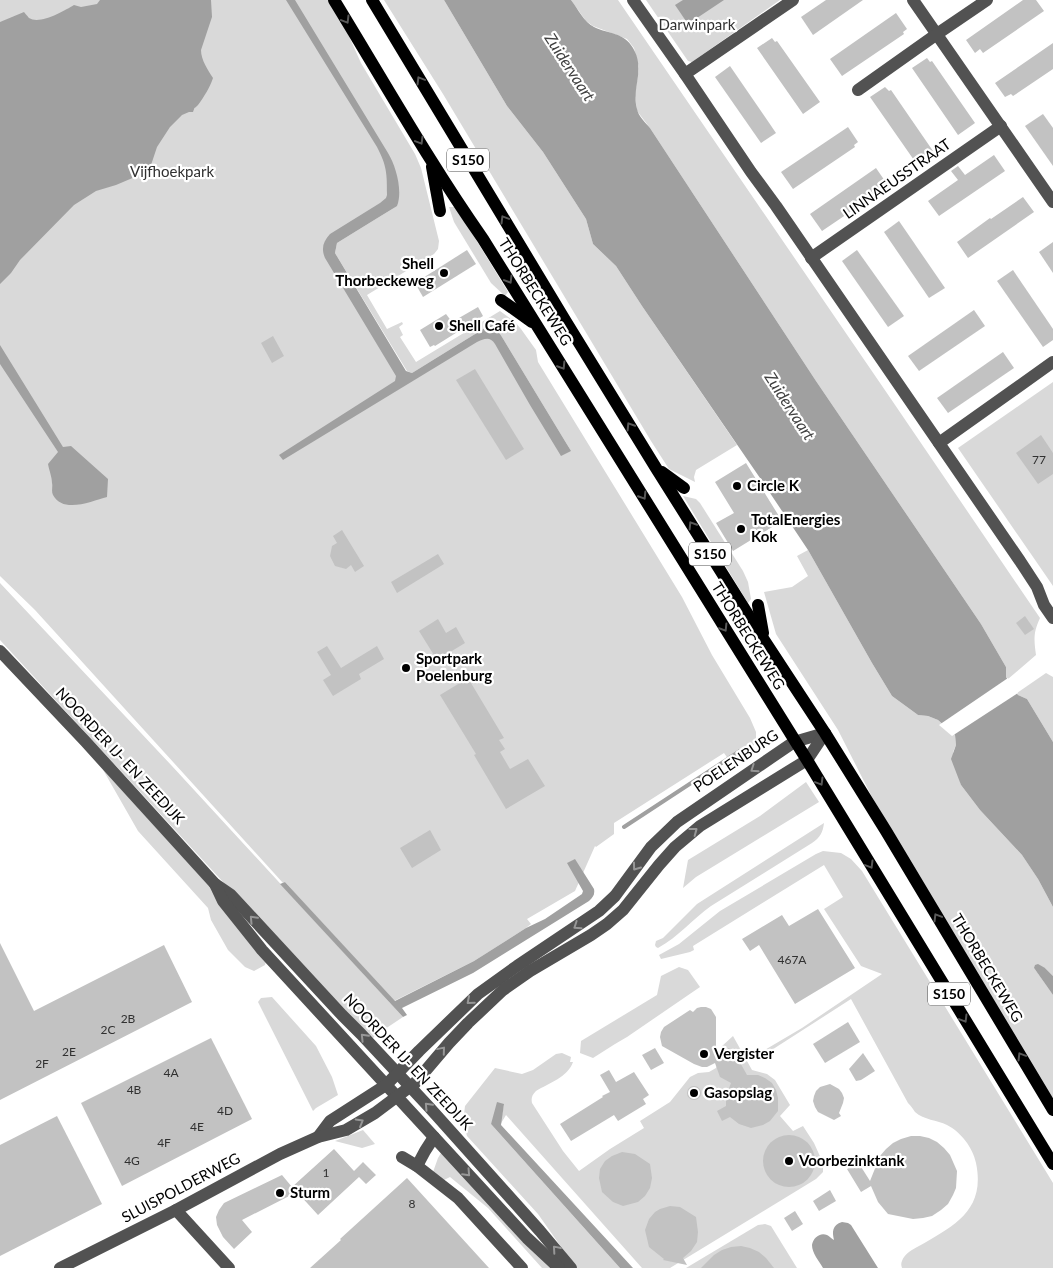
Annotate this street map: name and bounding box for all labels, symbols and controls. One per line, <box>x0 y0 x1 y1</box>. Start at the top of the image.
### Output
one-way arrow <box>340 15 349 24</box>
park label: Darwinpark <box>659 15 736 33</box>
water label: Zuidervaart <box>541 28 600 105</box>
one-way arrow <box>416 76 426 85</box>
street label: LINNAEUSSTRAAT <box>839 134 954 222</box>
one-way arrow <box>414 136 424 145</box>
road number: S150 <box>447 148 489 172</box>
park label: Vijfhoekpark <box>130 162 214 180</box>
one-way arrow <box>500 215 510 224</box>
street label: THORBECKEWEG <box>496 234 576 349</box>
place label: Shell Thorbeckeweg <box>335 254 434 289</box>
marker: Shell Thorbeckeweg <box>438 267 450 279</box>
one-way arrow <box>502 275 512 284</box>
place label: Shell Café <box>449 316 515 334</box>
marker: Shell Café <box>433 320 445 332</box>
one-way arrow <box>555 360 565 369</box>
water label: Zuidervaart <box>761 367 820 444</box>
one-way arrow <box>627 423 637 432</box>
house number: 77 <box>1032 452 1046 467</box>
place label: Circle K <box>747 476 800 494</box>
marker: Circle K <box>731 480 743 492</box>
one-way arrow <box>636 491 646 500</box>
place label: TotalEnergies Kok <box>751 510 841 545</box>
one-way arrow <box>688 521 698 530</box>
marker: TotalEnergies Kok <box>735 523 747 535</box>
road number: S150 <box>689 542 731 566</box>
street label: THORBECKEWEG <box>709 578 789 693</box>
one-way arrow <box>718 623 728 632</box>
place label: Sportpark Poelenburg <box>416 649 492 684</box>
marker: Sportpark Poelenburg <box>400 662 412 674</box>
street label: NOORDER IJ- EN ZEEDIJK <box>53 683 189 827</box>
street label: POELENBURG <box>690 725 781 795</box>
one-way arrow <box>750 763 760 772</box>
one-way arrow <box>814 777 824 786</box>
one-way arrow <box>688 829 697 837</box>
one-way arrow <box>864 860 874 869</box>
one-way arrow <box>633 861 642 871</box>
street label: THORBECKEWEG <box>948 910 1027 1025</box>
one-way arrow <box>934 913 944 922</box>
one-way arrow <box>250 915 259 924</box>
one-way arrow <box>573 920 583 929</box>
house number: 467A <box>777 952 807 967</box>
road number: S150 <box>928 982 970 1006</box>
street label: NOORDER IJ- EN ZEEDIJK <box>341 989 477 1133</box>
one-way arrow <box>467 995 476 1004</box>
house number: 2B <box>121 1011 136 1026</box>
one-way arrow <box>958 1014 968 1023</box>
house number: 2C <box>101 1022 115 1037</box>
one-way arrow <box>361 1034 370 1043</box>
house number: 2E <box>62 1044 76 1059</box>
place label: Vergister <box>713 1044 775 1062</box>
one-way arrow <box>437 1047 446 1056</box>
marker: Vergister <box>698 1048 710 1060</box>
one-way arrow <box>1017 1052 1027 1061</box>
house number: 2F <box>35 1056 49 1071</box>
house number: 4A <box>163 1065 179 1080</box>
house number: 4B <box>127 1082 142 1097</box>
place label: Gasopslag <box>704 1083 772 1101</box>
marker: Gasopslag <box>688 1087 700 1099</box>
one-way arrow <box>425 1102 434 1111</box>
house number: 4D <box>217 1103 233 1118</box>
house number: 4E <box>190 1119 204 1134</box>
one-way arrow <box>355 1119 364 1129</box>
house number: 4F <box>157 1135 171 1150</box>
street label: SLUISPOLDERWEG <box>118 1148 243 1226</box>
place label: Voorbezinktank <box>798 1151 905 1169</box>
house number: 4G <box>124 1153 140 1168</box>
marker: Voorbezinktank <box>783 1155 795 1167</box>
house number: 1 <box>323 1165 330 1180</box>
one-way arrow <box>461 1167 470 1176</box>
place label: Sturm <box>290 1183 330 1201</box>
marker: Sturm <box>274 1187 286 1199</box>
house number: 8 <box>409 1196 416 1211</box>
one-way arrow <box>553 1246 562 1255</box>

